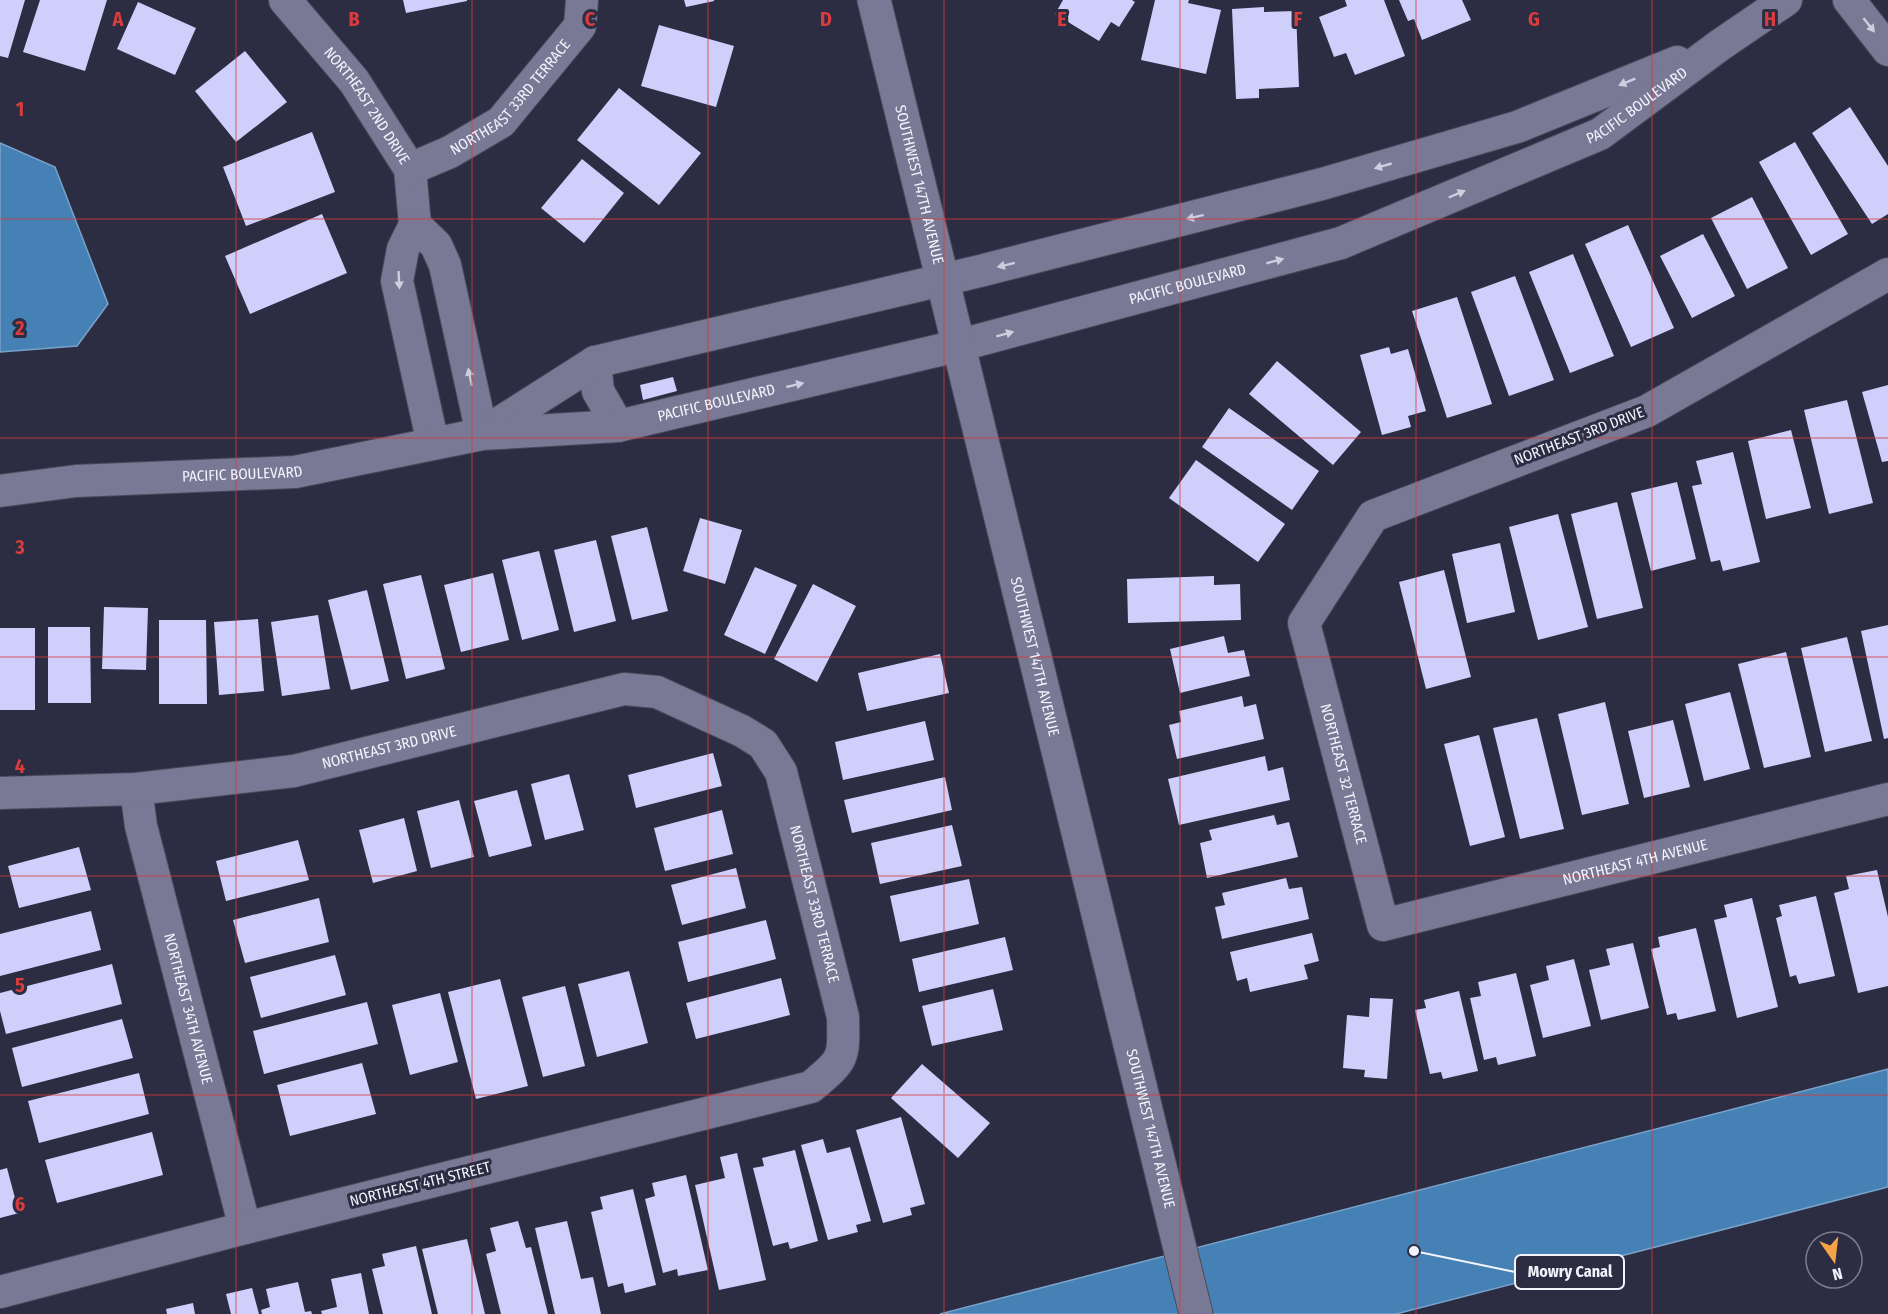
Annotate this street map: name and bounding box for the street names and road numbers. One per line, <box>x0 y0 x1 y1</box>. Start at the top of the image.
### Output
street label: NORTHEAST 33RD TERRACE <box>447 36 574 159</box>
street label: NORTHEAST 2ND DRIVE <box>320 43 414 168</box>
street label: PACIFIC BOULEVARD <box>1584 63 1691 148</box>
street label: SOUTHWEST 147TH AVENUE <box>891 103 947 266</box>
street label: PACIFIC BOULEVARD <box>1127 260 1248 308</box>
street label: PACIFIC BOULEVARD <box>656 380 777 425</box>
street label: NORTHEAST 3RD DRIVE <box>1512 403 1646 469</box>
street label: PACIFIC BOULEVARD <box>182 462 304 486</box>
street label: SOUTHWEST 147TH AVENUE <box>1007 575 1063 738</box>
street label: NORTHEAST 32 TERRACE <box>1316 702 1370 846</box>
street label: NORTHEAST 3RD DRIVE <box>320 722 458 773</box>
street label: NORTHEAST 33RD TERRACE <box>786 823 843 985</box>
street label: NORTHEAST 4TH AVENUE <box>1561 835 1709 889</box>
street label: NORTHEAST 34TH AVENUE <box>160 931 216 1086</box>
street label: SOUTHWEST 147TH AVENUE <box>1122 1047 1179 1210</box>
street label: NORTHEAST 4TH STREET <box>348 1158 492 1210</box>

